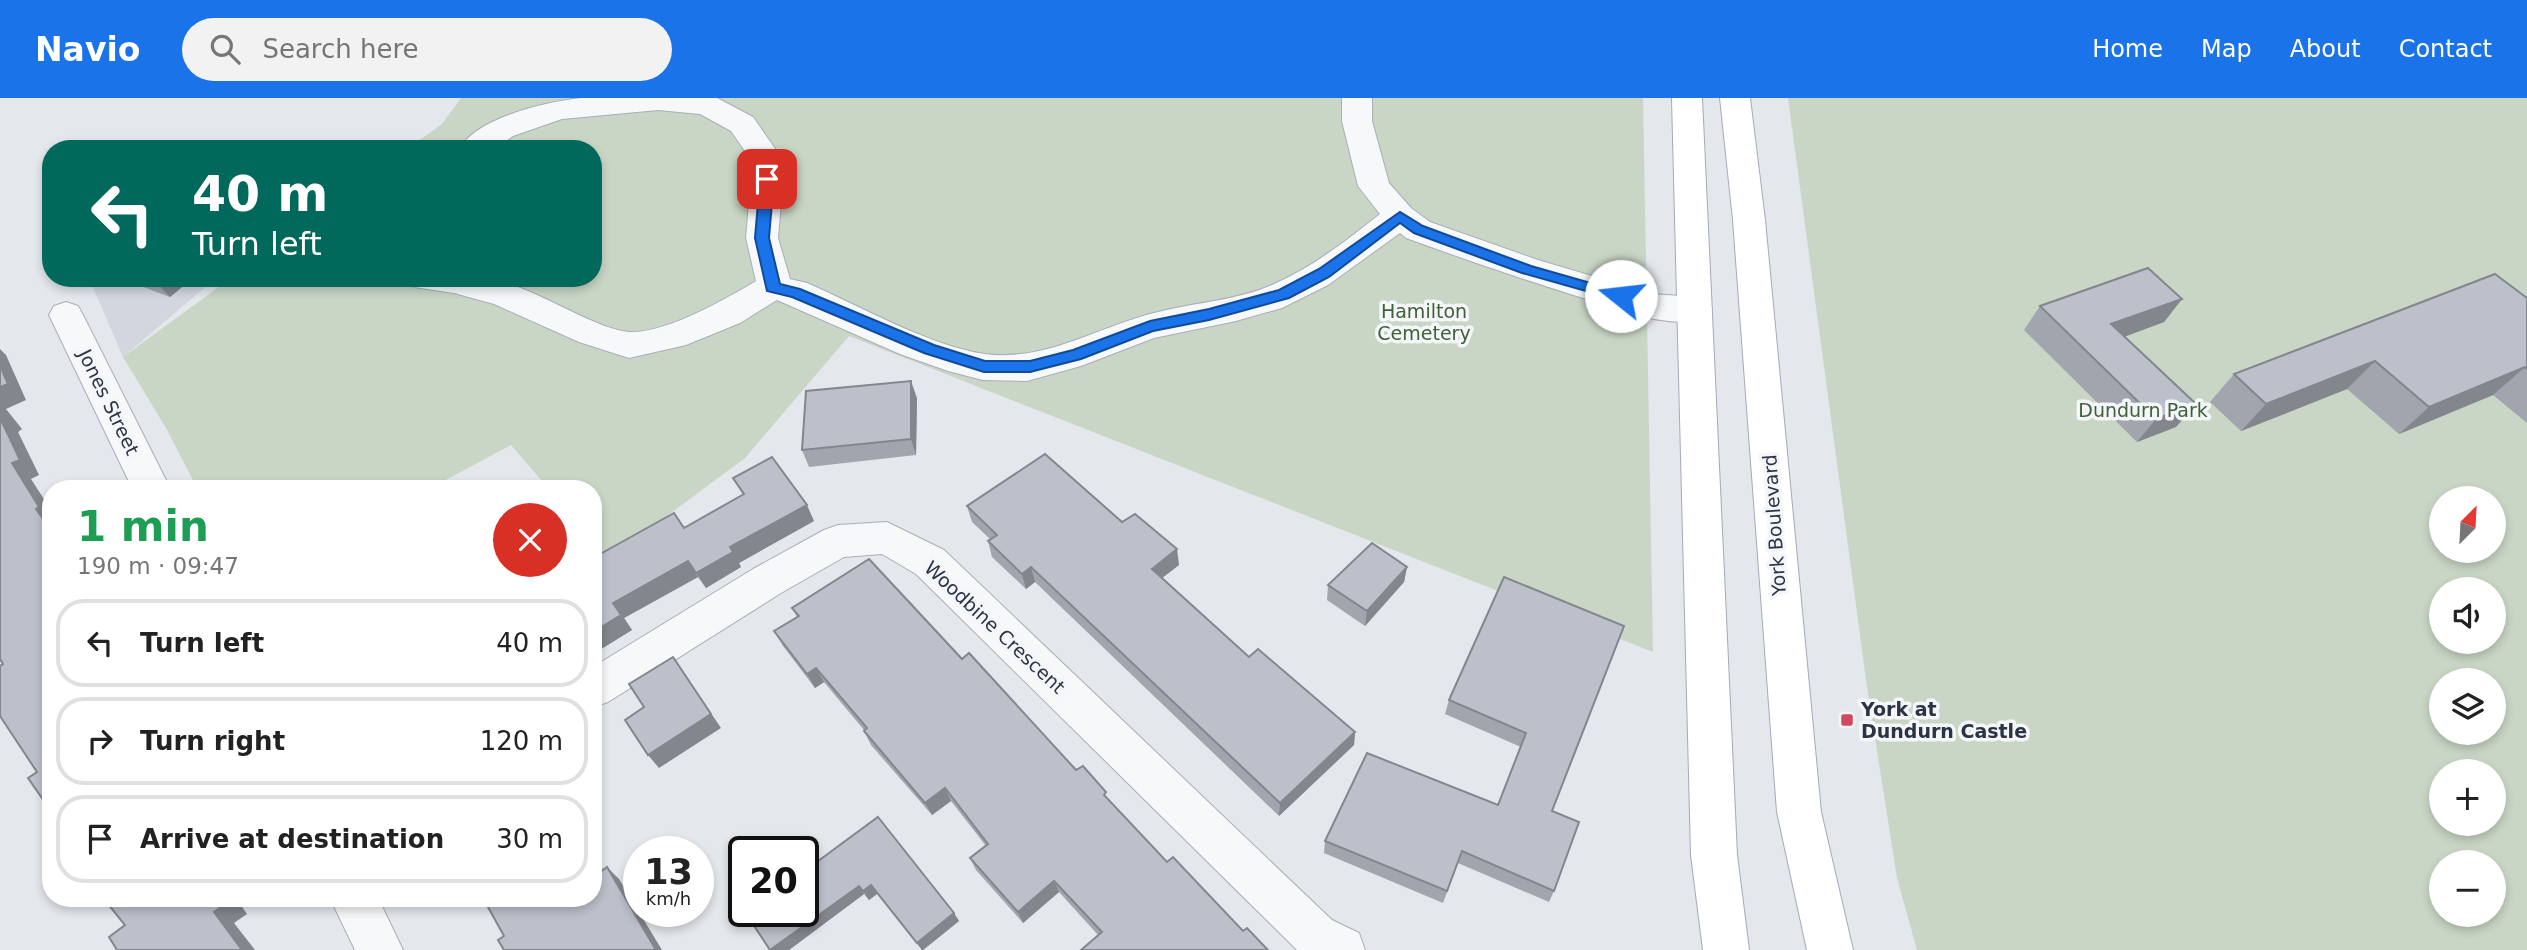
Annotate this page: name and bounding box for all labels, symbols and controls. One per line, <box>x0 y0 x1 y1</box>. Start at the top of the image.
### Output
search box <box>182 18 672 81</box>
text: Navio <box>35 30 140 69</box>
icon: search <box>206 30 244 68</box>
text: Search here <box>262 34 419 64</box>
text: Home <box>2092 35 2163 63</box>
text: Map <box>2201 35 2252 63</box>
text: About <box>2290 35 2361 63</box>
text: Contact <box>2399 35 2492 63</box>
pin <box>737 149 797 209</box>
icon: arrive <box>748 160 786 198</box>
text: 40 m <box>192 166 328 223</box>
icon: left <box>77 168 168 259</box>
text: Turn left <box>192 225 322 263</box>
position arrow <box>1584 259 1658 333</box>
park label: Hamilton Cemetery <box>1377 300 1471 344</box>
street label: Jones Street <box>74 345 144 458</box>
park label: Dundurn Park <box>2078 399 2208 421</box>
street label: York Boulevard <box>1758 454 1790 597</box>
north arrow <box>2429 486 2506 564</box>
map controls <box>2429 486 2506 927</box>
text: 1 min <box>77 502 209 551</box>
button: close <box>493 503 567 577</box>
text: 190 m · 09:47 <box>77 553 239 579</box>
street label: Woodbine Crescent <box>920 556 1070 698</box>
button: sound <box>2429 577 2506 654</box>
icon: left <box>81 624 119 662</box>
text: Turn left <box>140 628 264 658</box>
text: 40 m <box>496 628 563 658</box>
button: layers <box>2429 668 2506 745</box>
place label: York at Dundurn Castle <box>1860 698 2027 742</box>
marker: York at Dundurn Castle <box>1839 712 1855 728</box>
icon: right <box>81 722 119 760</box>
text: Turn right <box>140 726 285 756</box>
text: 120 m <box>480 726 563 756</box>
button: + <box>2429 759 2506 836</box>
icon: arrive <box>81 820 119 858</box>
text: Arrive at destination <box>140 824 444 854</box>
text: 30 m <box>496 824 563 854</box>
speed limit sign: 20 <box>728 836 819 927</box>
button: − <box>2429 850 2506 927</box>
text: 13 <box>644 852 693 892</box>
text: km/h <box>646 888 691 909</box>

